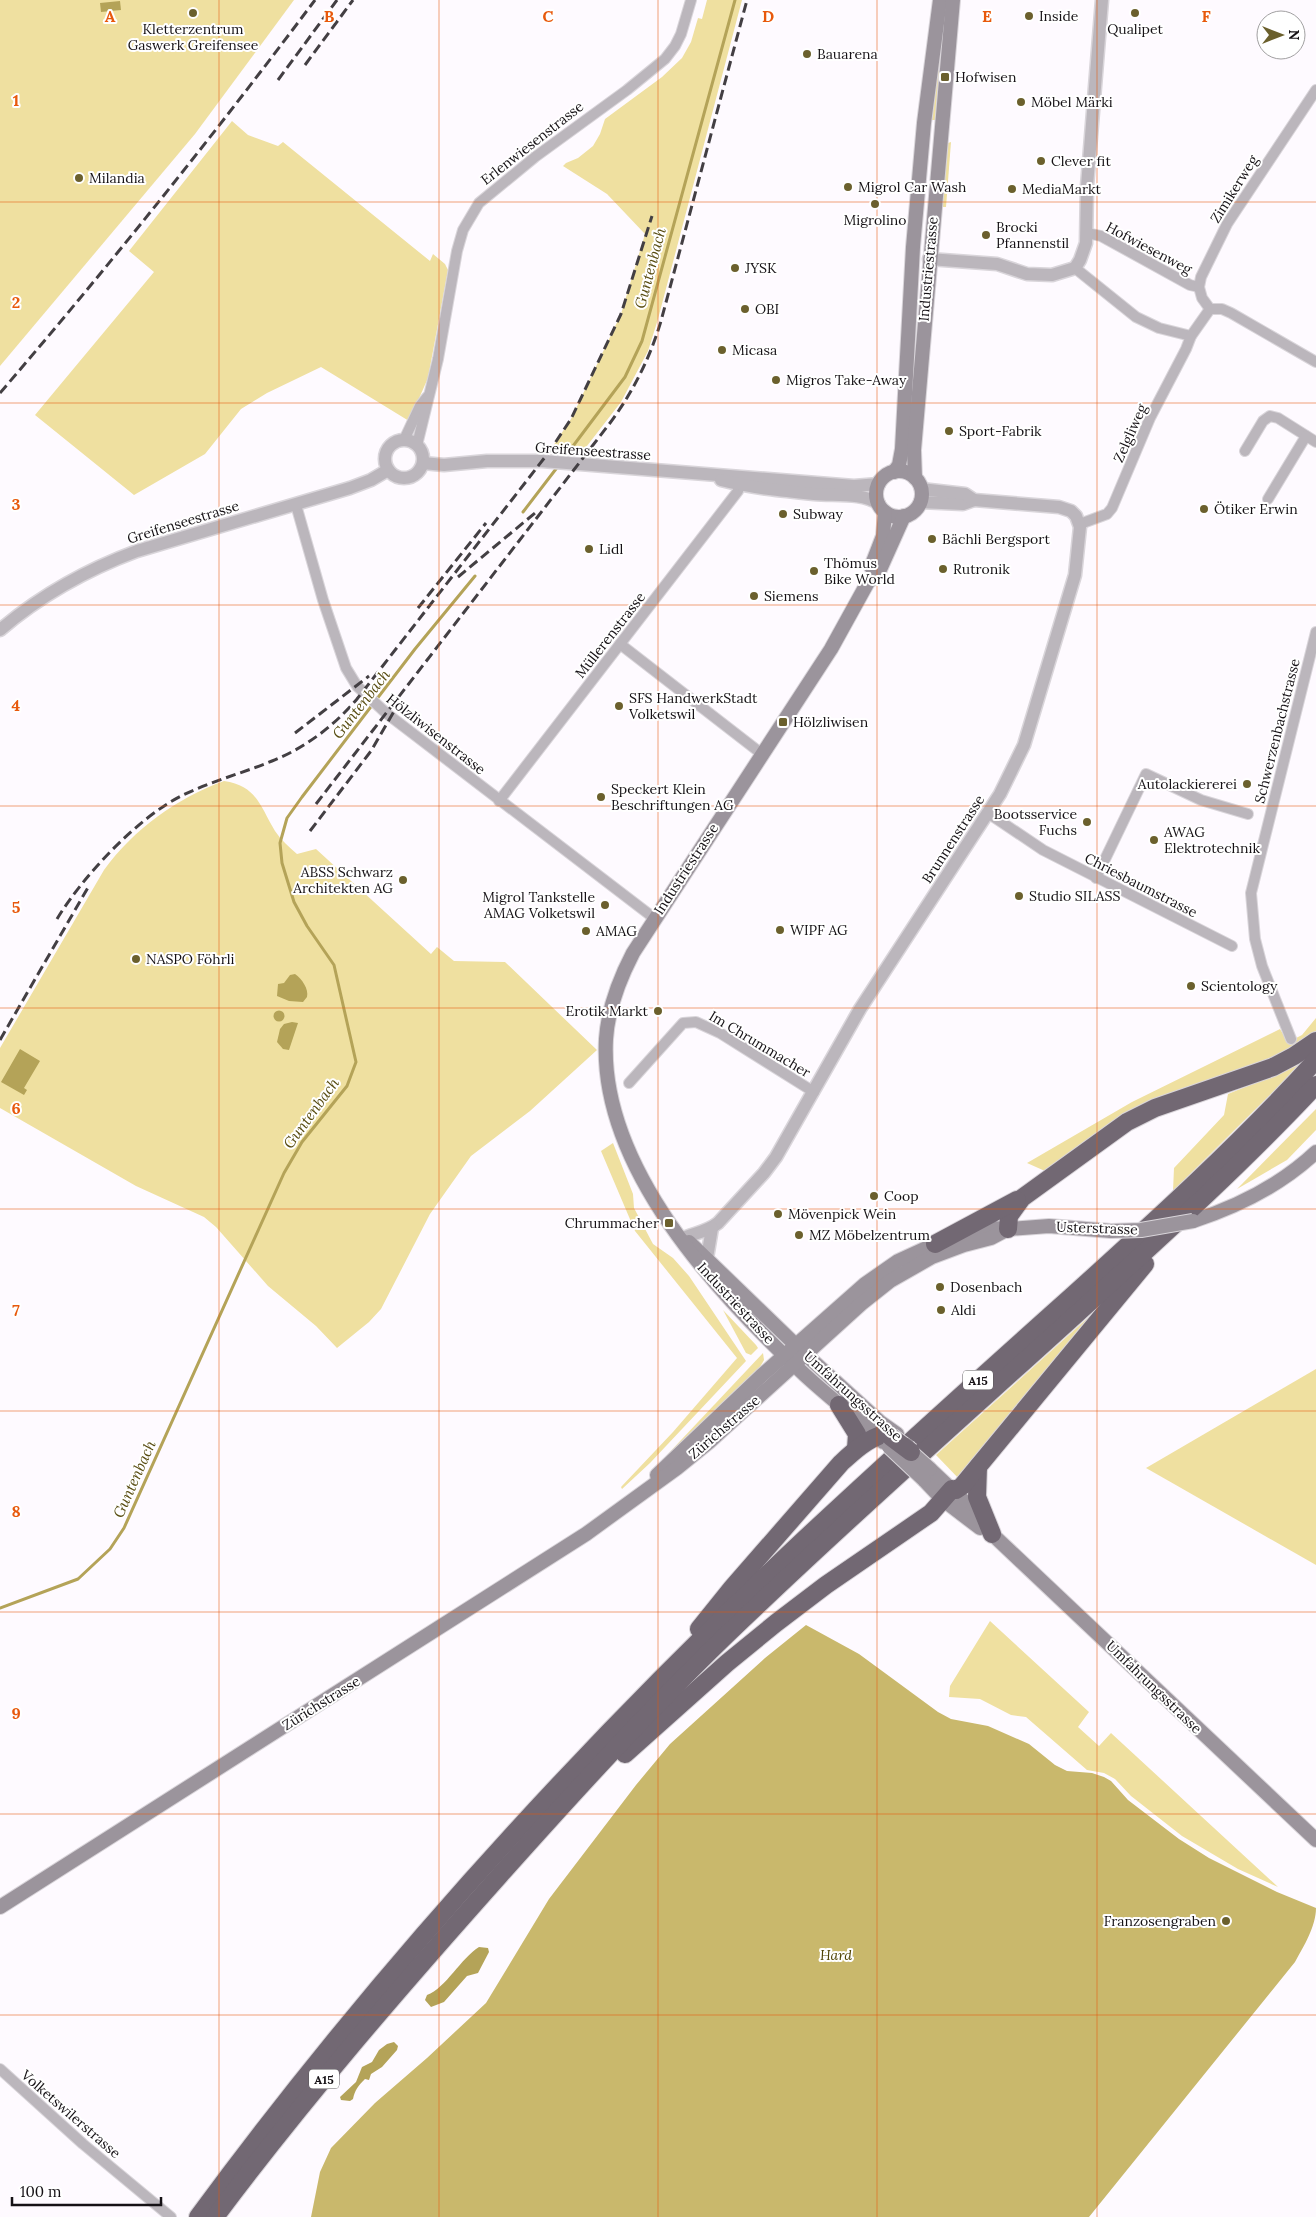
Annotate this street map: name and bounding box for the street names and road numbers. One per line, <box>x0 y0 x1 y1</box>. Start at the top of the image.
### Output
street label: Erlenwiesenstrasse <box>477 97 587 189</box>
street label: Zimikerweg <box>1206 152 1262 226</box>
street label: Industriestrasse <box>914 216 942 322</box>
street label: Hofwiesenweg <box>1103 218 1195 278</box>
street label: Zelgliweg <box>1109 401 1151 465</box>
street label: Greifenseestrasse <box>534 438 652 464</box>
street label: Greifenseestrasse <box>125 496 242 548</box>
street label: Müllerenstrasse <box>571 588 649 682</box>
street label: Schwerzenbachstrasse <box>1250 656 1304 805</box>
street label: Hölzliwisenstrasse <box>383 690 489 779</box>
street label: Brunnenstrasse <box>918 791 988 887</box>
street label: Industriestrasse <box>650 820 722 918</box>
street label: Chriesbaumstrasse <box>1082 849 1201 921</box>
street label: Im Chrummacher <box>706 1007 814 1081</box>
street label: Usterstrasse <box>1056 1218 1139 1238</box>
street label: Industriestrasse <box>694 1258 779 1348</box>
street label: Umfahrungsstrasse <box>800 1347 906 1445</box>
road number: A15 <box>963 1370 993 1390</box>
street label: Zürichstrasse <box>685 1391 764 1463</box>
street label: Umfahrungsstrasse <box>1102 1637 1206 1738</box>
street label: Zürichstrasse <box>279 1672 364 1734</box>
street label: Volketswilerstrasse <box>17 2065 125 2162</box>
road number: A15 <box>309 2070 339 2088</box>

